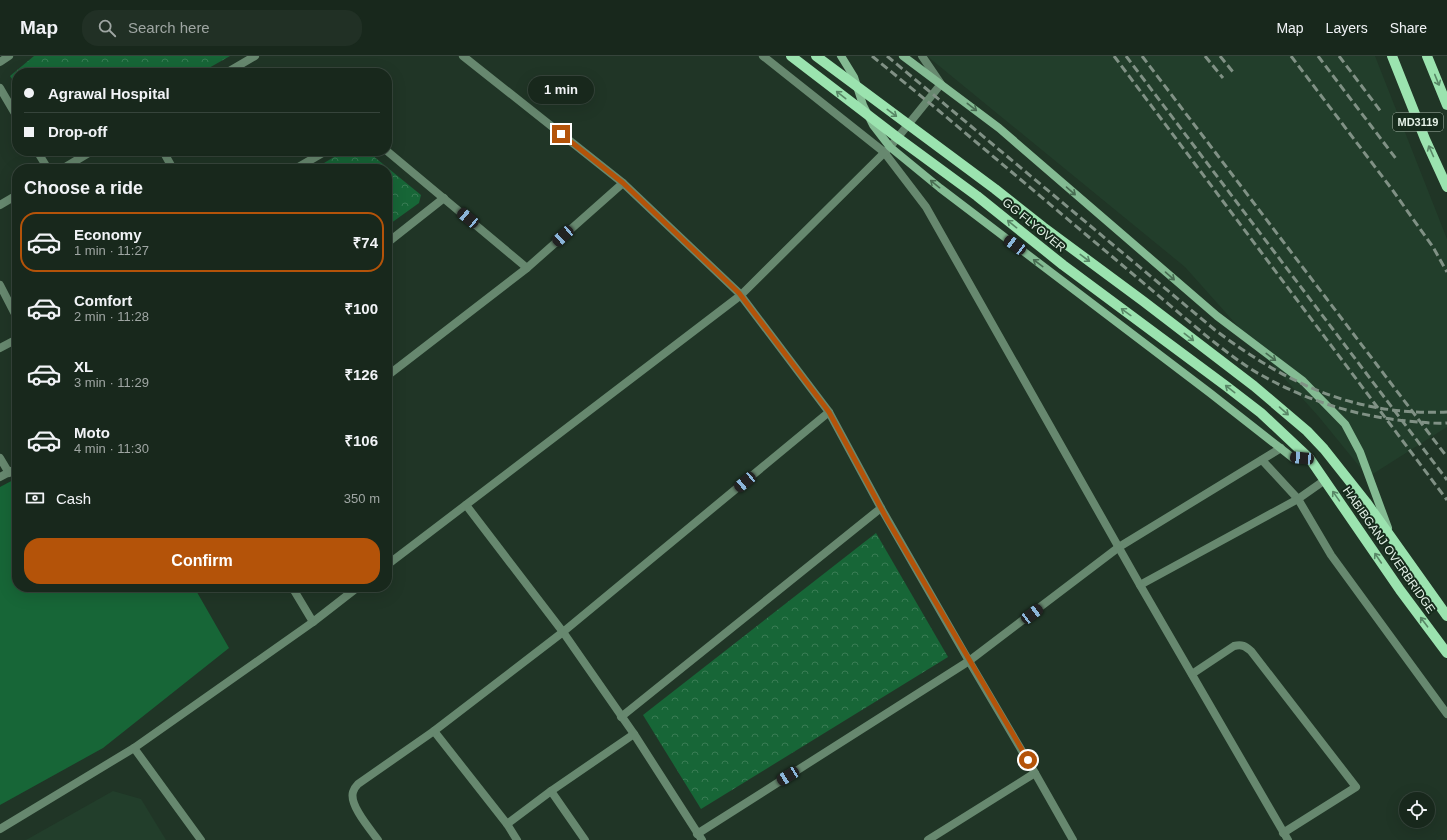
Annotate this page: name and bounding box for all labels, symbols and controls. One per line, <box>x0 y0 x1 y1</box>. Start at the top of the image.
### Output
search box <box>82 10 362 46</box>
text: Map <box>20 17 58 38</box>
icon: search <box>96 17 118 39</box>
text: Search here <box>128 19 210 36</box>
text: Map <box>1276 20 1304 36</box>
text: Layers <box>1326 20 1368 36</box>
text: Share <box>1390 20 1427 36</box>
one-way arrow <box>1434 74 1442 86</box>
callout: 1 min <box>528 76 594 104</box>
text: 1 min <box>544 82 578 97</box>
text: Agrawal Hospital <box>48 85 170 102</box>
one-way arrow <box>836 91 847 99</box>
one-way arrow <box>966 103 977 111</box>
one-way arrow <box>886 108 897 117</box>
road number: MD3119 <box>1393 113 1443 131</box>
text: Drop-off <box>48 123 107 140</box>
route end <box>552 125 570 143</box>
one-way arrow <box>1427 146 1434 158</box>
text: Choose a ride <box>24 178 143 198</box>
one-way arrow <box>930 180 940 189</box>
one-way arrow <box>1066 186 1077 195</box>
street label: GG FLYOVER <box>1000 195 1069 255</box>
car <box>455 206 481 230</box>
one-way arrow <box>1006 219 1017 228</box>
icon: car <box>26 224 62 260</box>
car <box>550 224 576 248</box>
text: Economy <box>74 226 142 243</box>
car <box>1002 233 1028 257</box>
text: ₹74 <box>353 234 378 251</box>
text: 1 min · 11:27 <box>74 243 149 258</box>
one-way arrow <box>1080 254 1091 262</box>
one-way arrow <box>1033 259 1044 267</box>
one-way arrow <box>1164 271 1175 280</box>
icon: car <box>26 290 62 326</box>
text: Comfort <box>74 292 132 309</box>
text: ₹100 <box>344 300 378 317</box>
one-way arrow <box>1120 308 1131 316</box>
text: 2 min · 11:28 <box>74 309 149 324</box>
one-way arrow <box>1183 332 1194 341</box>
one-way arrow <box>1265 353 1276 361</box>
icon: car <box>26 356 62 392</box>
text: XL <box>74 358 93 375</box>
text: ₹126 <box>344 366 378 383</box>
text: 3 min · 11:29 <box>74 375 149 390</box>
one-way arrow <box>1225 385 1236 393</box>
one-way arrow <box>1278 406 1288 415</box>
icon: car <box>26 422 62 458</box>
text: Moto <box>74 424 110 441</box>
text: ₹106 <box>344 432 378 449</box>
text: 4 min · 11:30 <box>74 441 149 456</box>
car <box>1290 451 1314 465</box>
car <box>732 470 758 494</box>
street label: HABIBGANJ OVERBRIDGE <box>1340 484 1438 616</box>
icon: cash <box>24 487 46 509</box>
text: Cash <box>56 490 91 507</box>
one-way arrow <box>1332 490 1340 501</box>
text: 350 m <box>344 491 380 506</box>
button: Confirm <box>24 538 380 584</box>
one-way arrow <box>1374 552 1382 563</box>
car <box>1019 602 1045 626</box>
one-way arrow <box>1419 616 1428 627</box>
route start <box>1019 751 1037 769</box>
car <box>775 765 801 787</box>
map controls <box>1399 792 1435 828</box>
button: locate <box>1399 792 1435 828</box>

